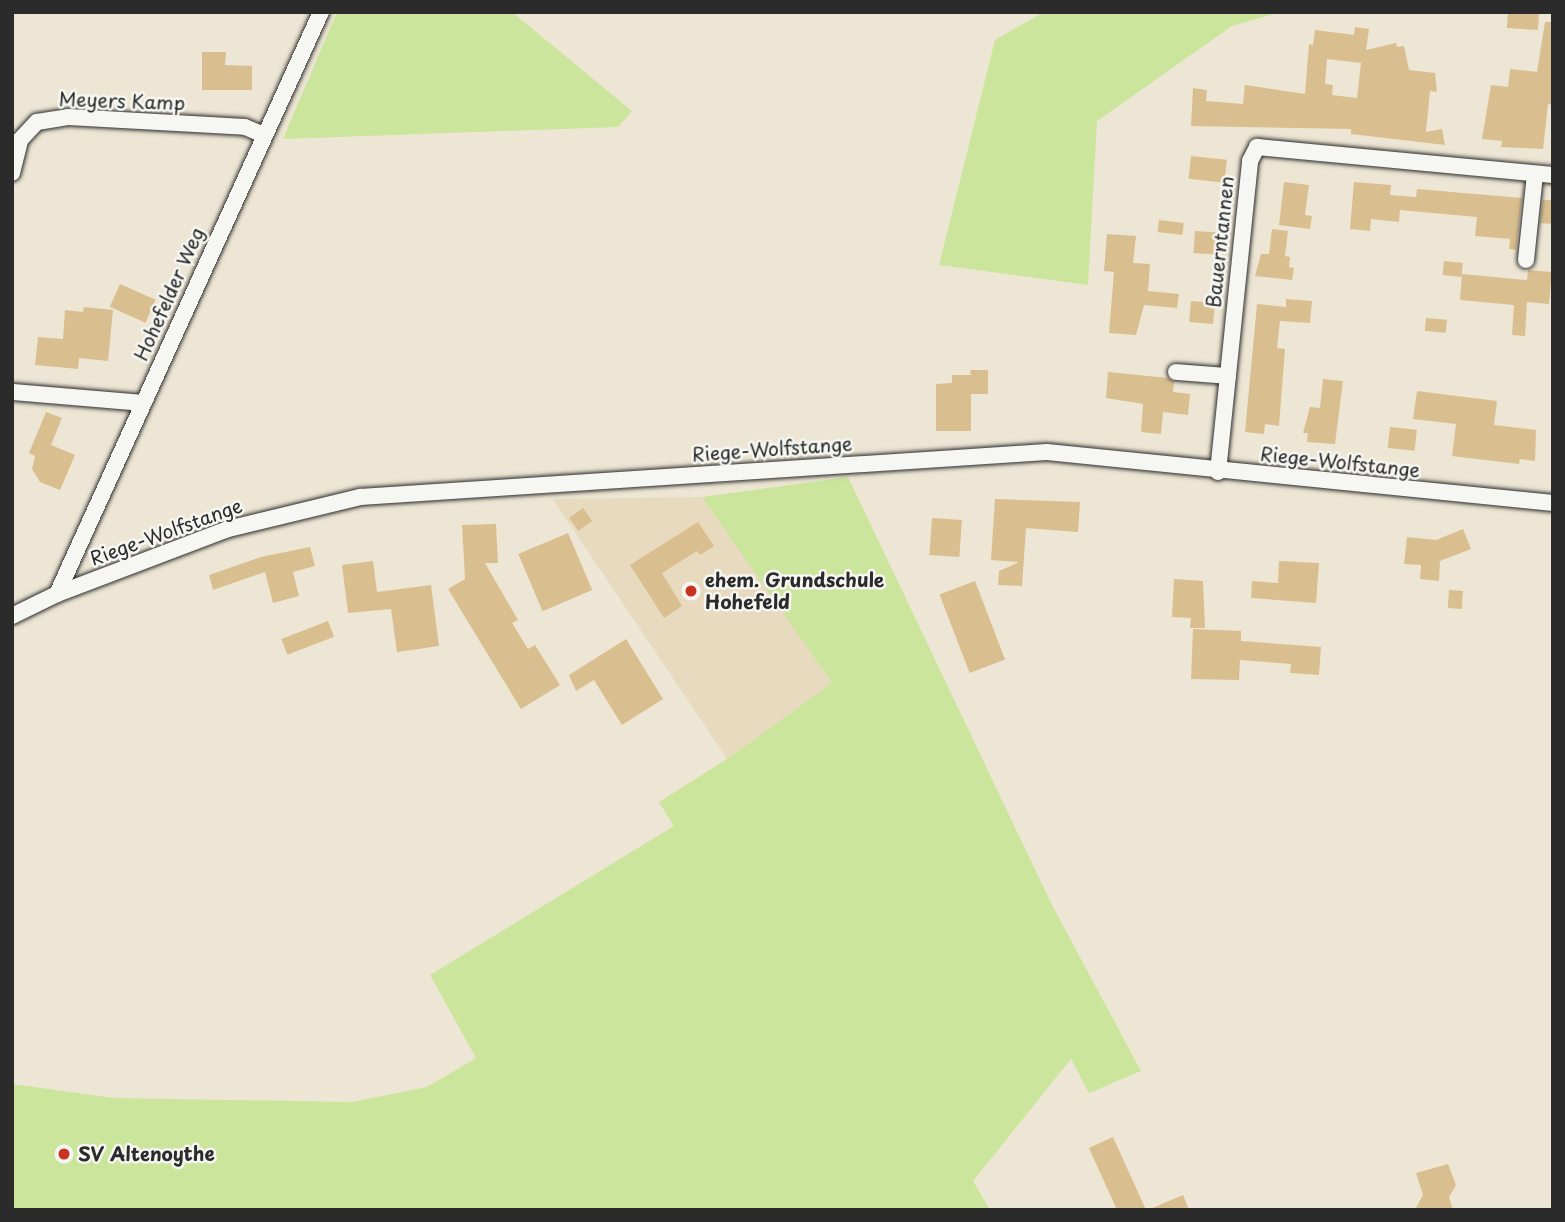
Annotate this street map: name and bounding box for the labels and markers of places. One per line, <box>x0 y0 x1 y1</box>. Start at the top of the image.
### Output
place label: ehem. Grundschule Hohefeld <box>705 569 886 613</box>
marker: ehem. Grundschule Hohefeld <box>683 583 699 599</box>
place label: SV Altenoythe <box>78 1143 214 1165</box>
marker: SV Altenoythe <box>56 1146 72 1162</box>

